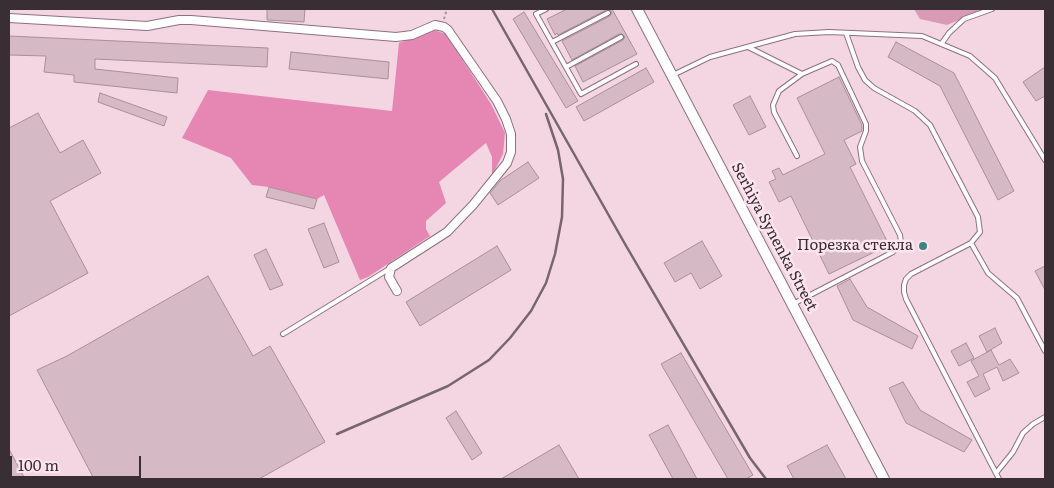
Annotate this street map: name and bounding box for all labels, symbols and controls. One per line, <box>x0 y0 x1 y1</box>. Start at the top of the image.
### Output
street label: Serhiya Synenka Street <box>727 160 821 314</box>
place label: Порезка стекла <box>797 237 913 255</box>
marker: Порезка стекла <box>917 240 929 252</box>
scale bar <box>12 446 144 478</box>
text: 100 m <box>18 453 59 476</box>

